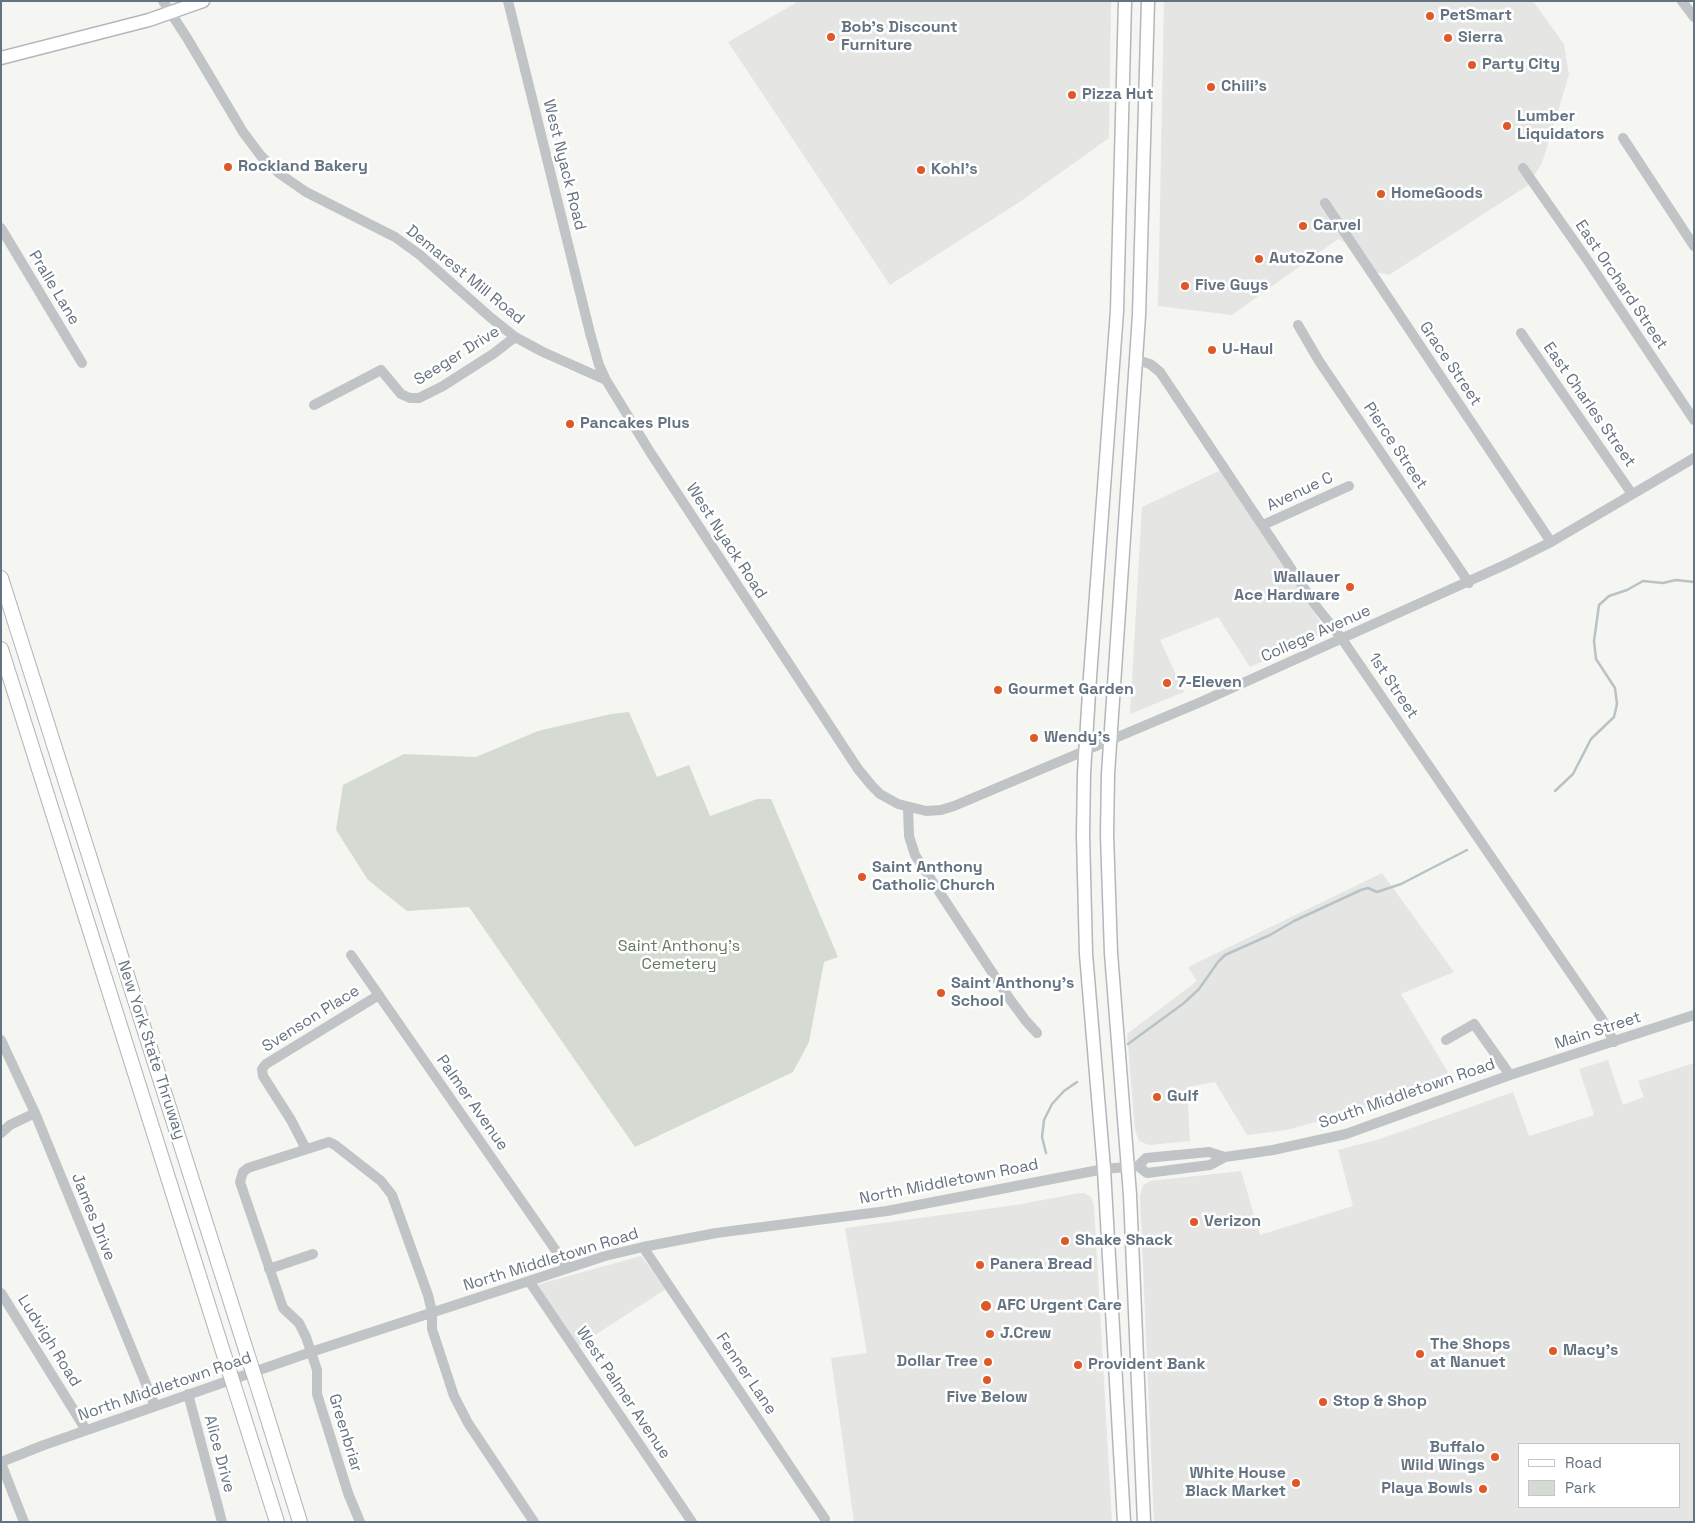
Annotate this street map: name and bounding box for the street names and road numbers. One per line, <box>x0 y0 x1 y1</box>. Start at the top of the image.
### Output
street label: West Nyack Road <box>538 98 590 232</box>
street label: East Orchard Street <box>1571 217 1671 353</box>
street label: Demarest Mill Road <box>402 221 528 329</box>
street label: Pralle Lane <box>24 247 84 329</box>
street label: Grace Street <box>1415 318 1485 410</box>
street label: Seeger Drive <box>411 322 503 390</box>
street label: East Charles Street <box>1539 339 1639 471</box>
street label: Pierce Street <box>1359 399 1431 493</box>
street label: Avenue C <box>1264 468 1336 516</box>
street label: West Nyack Road <box>681 480 771 602</box>
street label: College Avenue <box>1258 601 1374 667</box>
street label: 1st Street <box>1364 649 1422 723</box>
street label: New York State Thruway <box>113 958 189 1142</box>
street label: Svenson Place <box>259 981 363 1057</box>
street label: Main Street <box>1552 1008 1644 1054</box>
street label: Palmer Avenue <box>432 1051 512 1155</box>
street label: South Middletown Road <box>1316 1055 1498 1133</box>
street label: North Middletown Road <box>858 1155 1040 1209</box>
street label: James Drive <box>67 1171 119 1263</box>
street label: North Middletown Road <box>461 1224 641 1296</box>
street label: Ludvigh Road <box>13 1291 85 1391</box>
street label: West Palmer Avenue <box>572 1323 674 1463</box>
street label: Fenner Lane <box>712 1329 780 1419</box>
street label: North Middletown Road <box>76 1348 254 1426</box>
street label: Greenbriar <box>324 1392 366 1474</box>
street label: Alice Drive <box>199 1413 239 1495</box>

